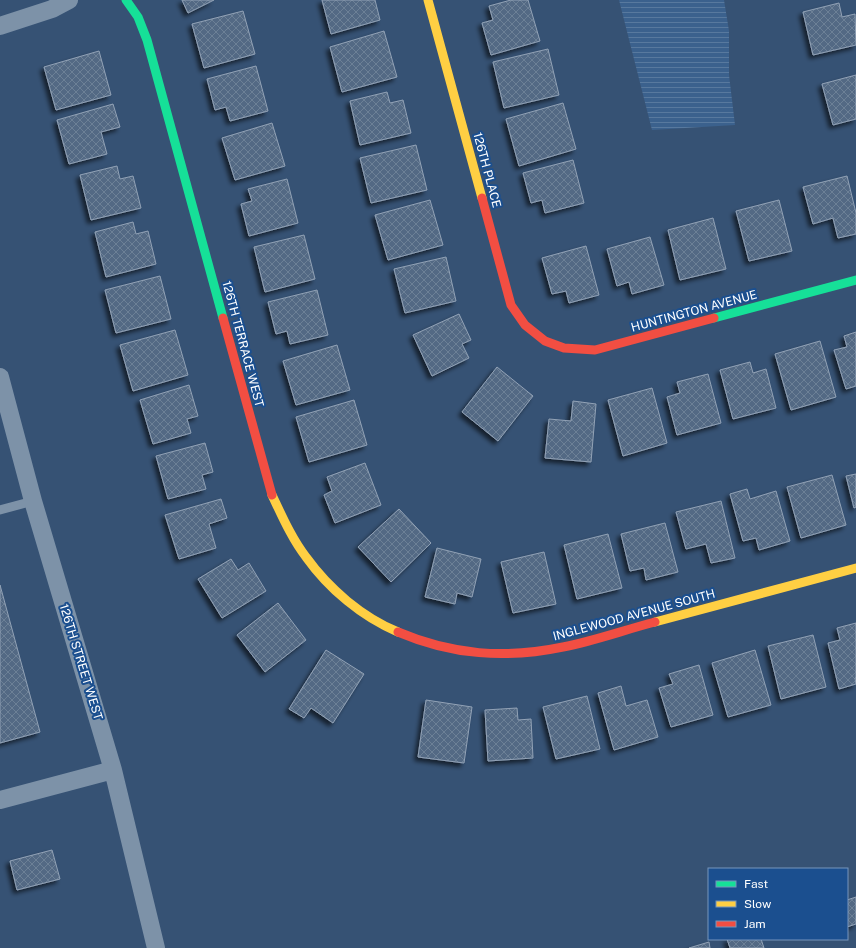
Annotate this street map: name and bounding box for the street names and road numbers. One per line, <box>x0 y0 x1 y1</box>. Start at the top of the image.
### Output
street label: 126TH PLACE <box>470 131 504 209</box>
street label: 126TH TERRACE WEST <box>219 279 267 409</box>
street label: HUNTINGTON AVENUE <box>629 287 759 335</box>
street label: INGLEWOOD AVENUE SOUTH <box>551 587 717 643</box>
street label: 126TH STREET WEST <box>57 602 105 722</box>

